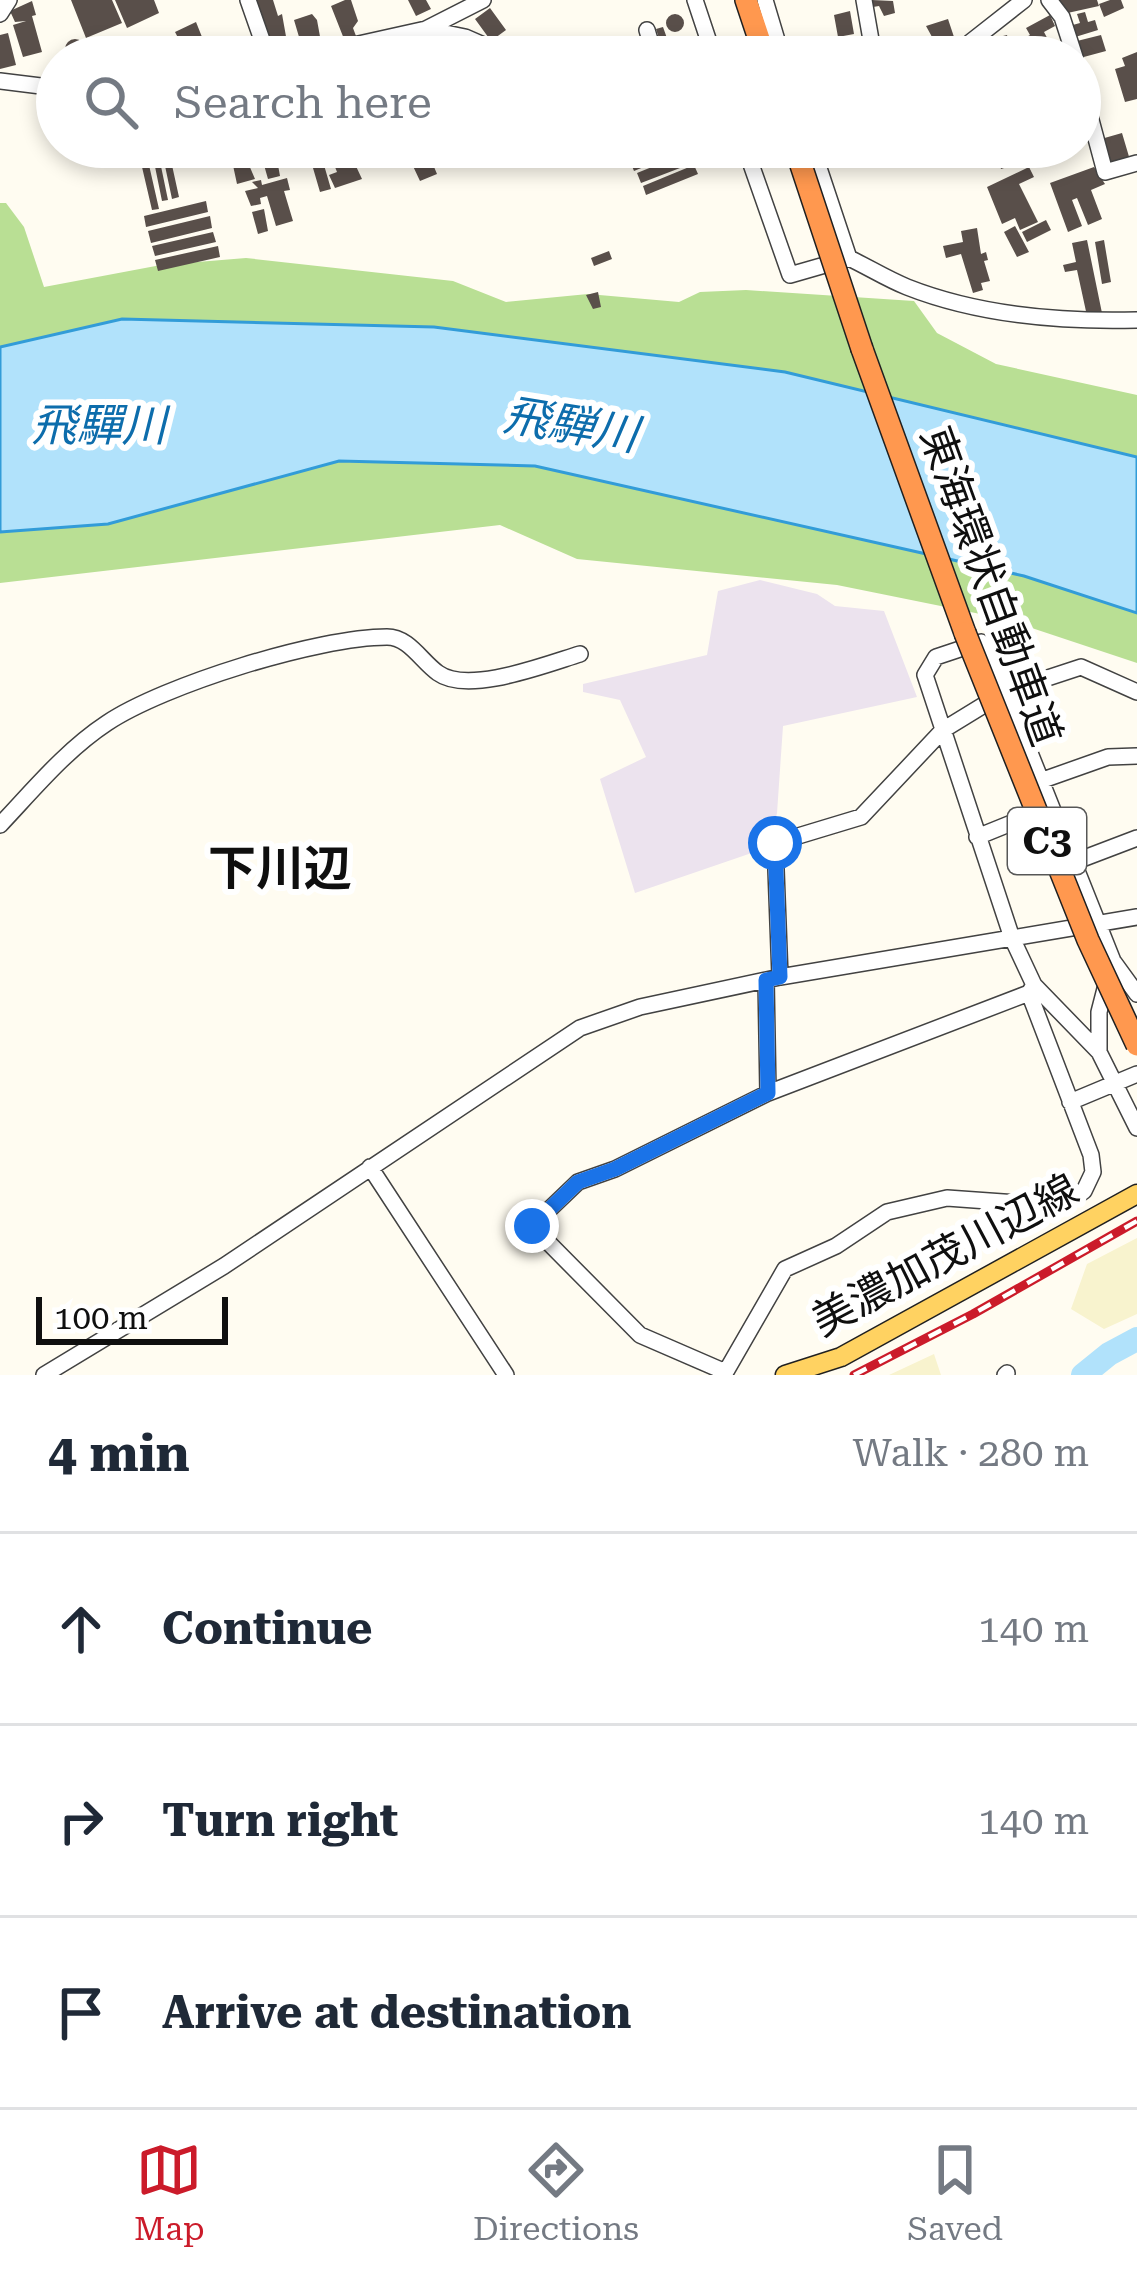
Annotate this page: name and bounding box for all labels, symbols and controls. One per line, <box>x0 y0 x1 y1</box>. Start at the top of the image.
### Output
search box <box>36 36 1101 168</box>
icon: search <box>78 69 144 135</box>
text: Search here <box>174 76 432 129</box>
water label: 飛騨川 <box>500 388 646 462</box>
water label: 飛驒川 <box>31 399 170 452</box>
street label: 東海環状自動車道 <box>911 420 1071 752</box>
road number: C3 <box>1008 808 1086 874</box>
route start <box>748 816 802 870</box>
district label: 下川辺 <box>208 841 352 897</box>
street label: 美濃加茂川辺線 <box>804 1164 1086 1346</box>
route end <box>505 1199 559 1253</box>
scale bar <box>36 1291 228 1344</box>
text: 100 m <box>54 1298 148 1337</box>
text: 4 min <box>48 1424 190 1483</box>
text: Walk · 280 m <box>853 1430 1089 1476</box>
icon: ahead <box>48 1596 114 1662</box>
text: Continue <box>162 1602 373 1655</box>
text: 140 m <box>978 1606 1089 1652</box>
icon: right <box>48 1788 114 1854</box>
text: Turn right <box>162 1794 398 1847</box>
text: 140 m <box>978 1798 1089 1844</box>
icon: arrive <box>48 1980 114 2046</box>
text: Arrive at destination <box>162 1986 631 2039</box>
tab: Map <box>134 2137 205 2248</box>
tab: Directions <box>473 2137 639 2248</box>
tab: Saved <box>907 2137 1003 2248</box>

